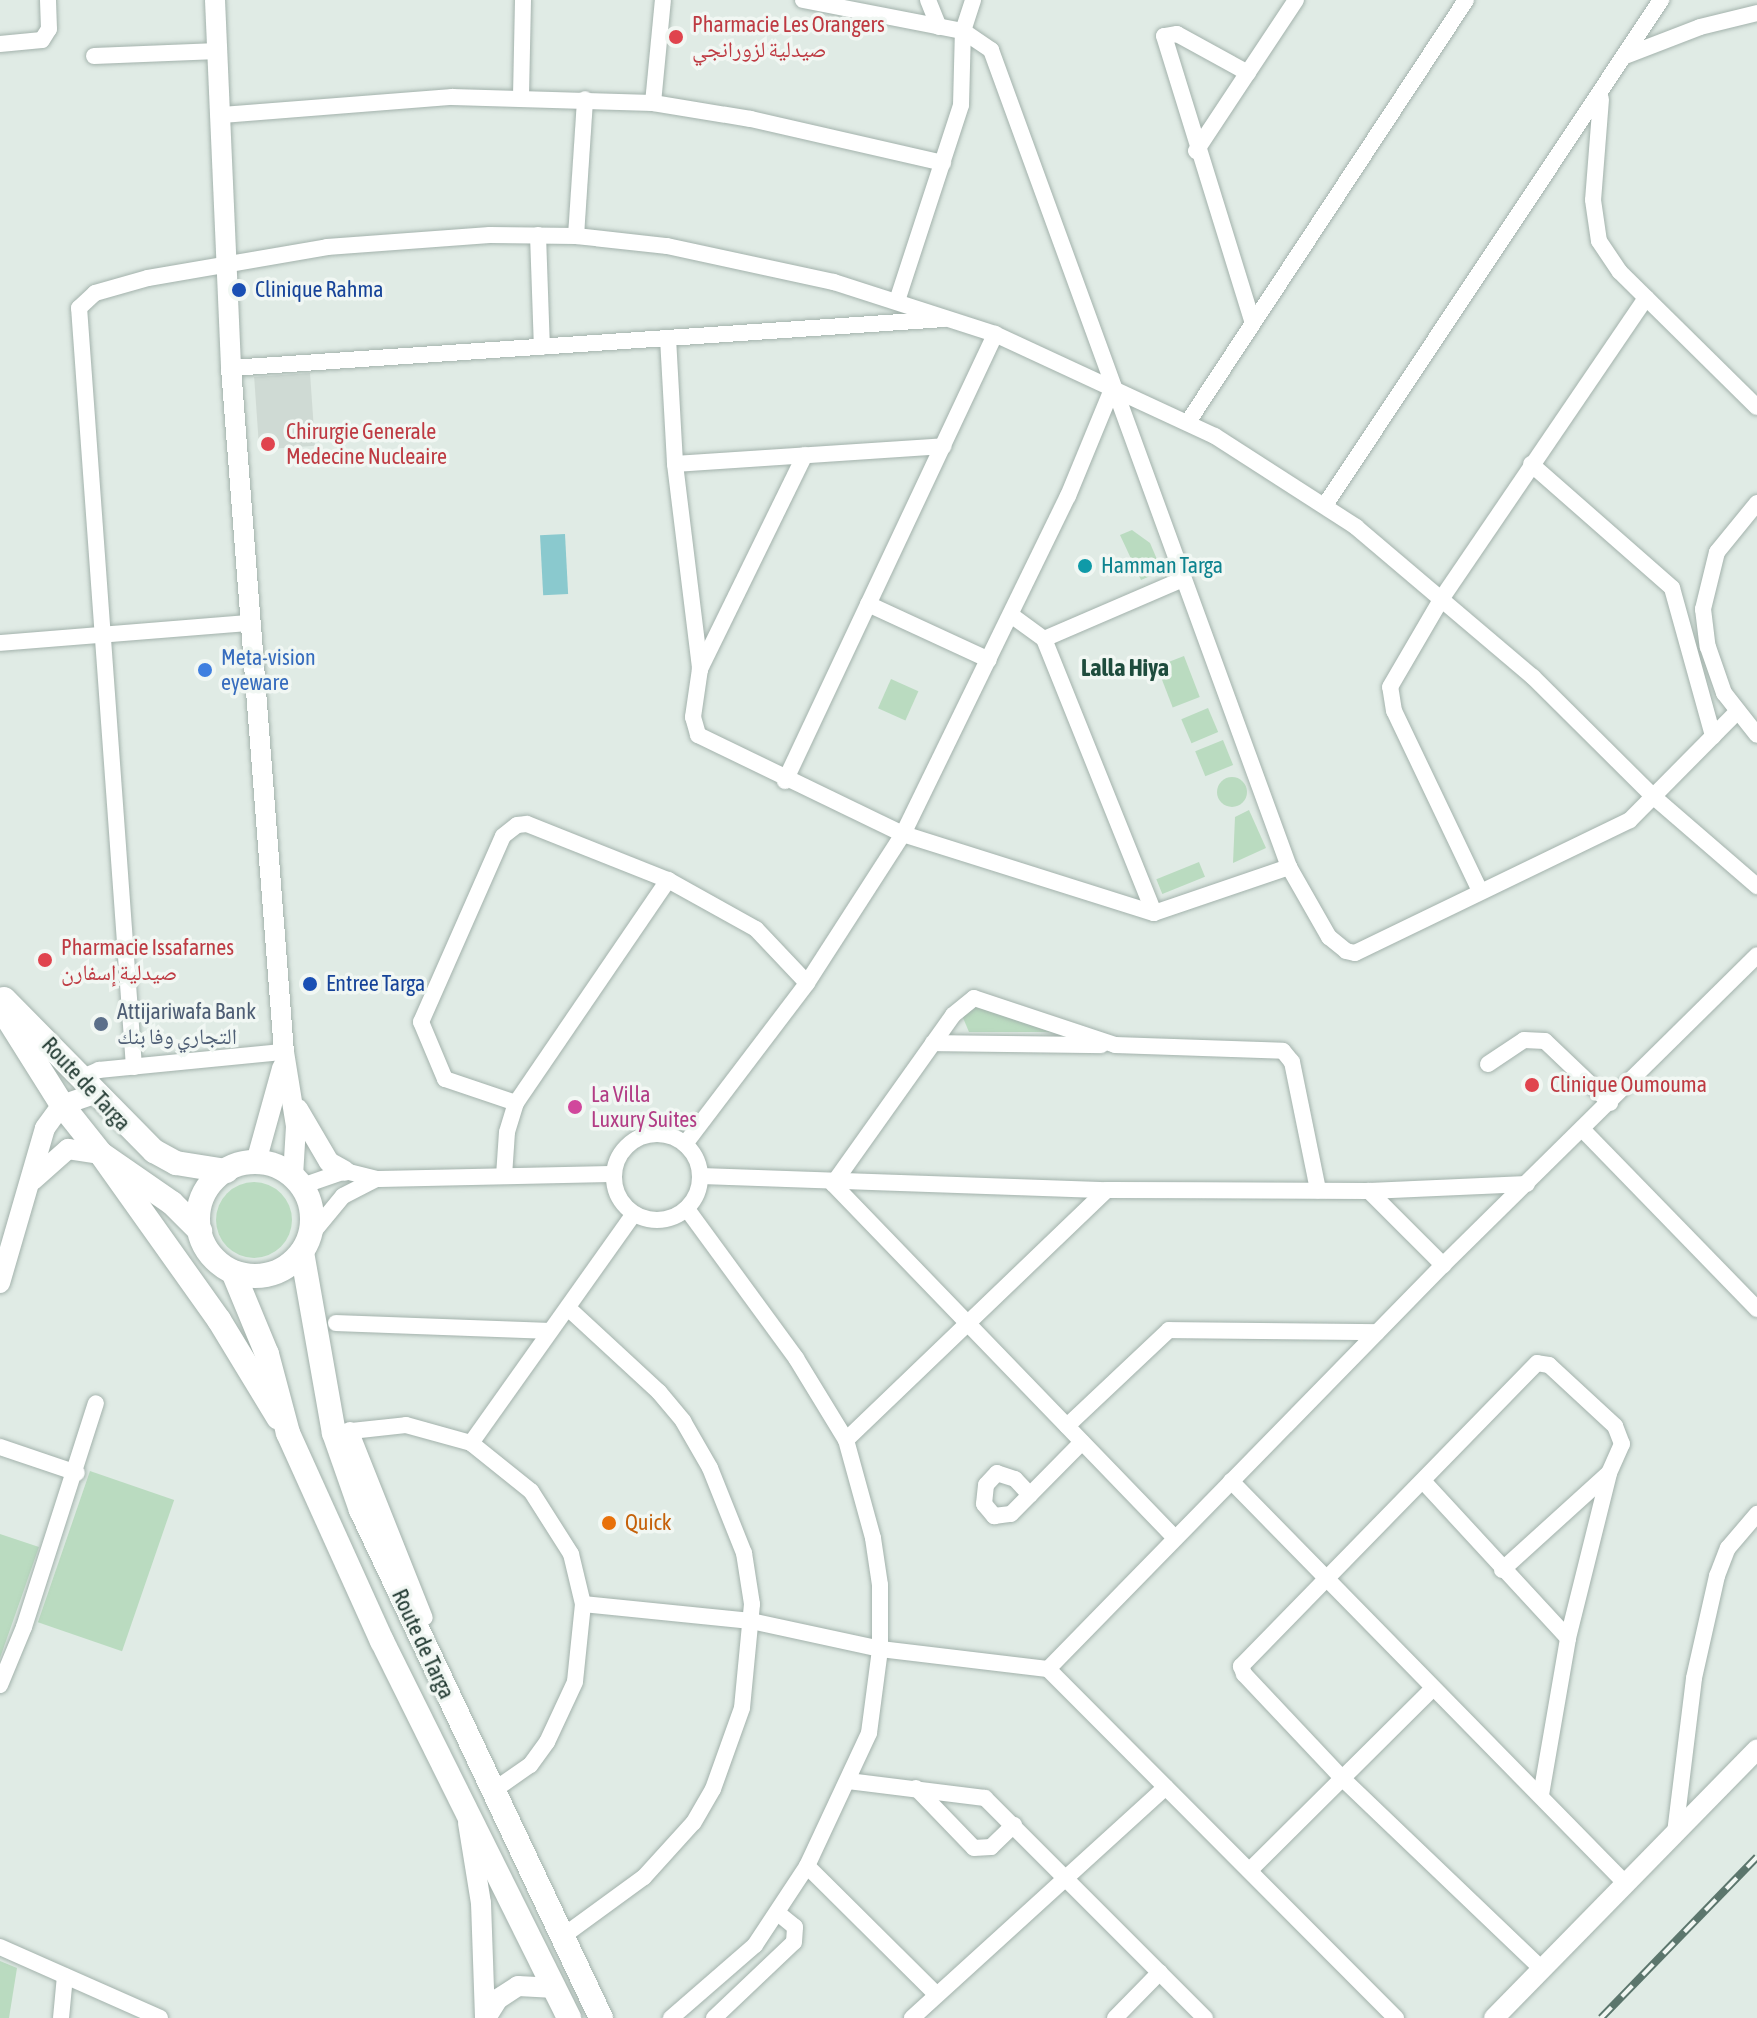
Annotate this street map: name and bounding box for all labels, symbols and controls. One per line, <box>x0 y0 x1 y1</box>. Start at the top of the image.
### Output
place label: Pharmacie Les Orangers صيدلية لزورانجي <box>692 11 885 62</box>
marker: Pharmacie Les Orangers صيدلية لزورانجي <box>667 28 685 46</box>
place label: Clinique Rahma <box>255 277 384 303</box>
marker: Clinique Rahma <box>230 281 248 299</box>
place label: Chirurgie Generale Medecine Nucleaire <box>286 418 447 470</box>
marker: Chirurgie Generale Medecine Nucleaire <box>257 433 279 455</box>
place label: Hamman Targa <box>1101 553 1223 579</box>
marker: Hamman Targa <box>1076 557 1094 575</box>
place label: Meta-vision eyeware <box>221 644 316 696</box>
district label: Lalla Hiya <box>1081 654 1169 682</box>
marker: Meta-vision eyeware <box>196 661 214 679</box>
place label: Pharmacie Issafarnes صيدلية إسفارن <box>61 934 234 986</box>
marker: Pharmacie Issafarnes صيدلية إسفارن <box>36 951 54 969</box>
place label: Entree Targa <box>326 971 425 997</box>
marker: Entree Targa <box>301 975 319 993</box>
place label: Attijariwafa Bank التجاري وفا بنك <box>117 998 256 1050</box>
marker: Attijariwafa Bank التجاري وفا بنك <box>92 1015 110 1033</box>
street label: Route de Targa <box>36 1032 136 1136</box>
place label: Clinique Oumouma <box>1550 1072 1707 1098</box>
marker: Clinique Oumouma <box>1521 1074 1543 1096</box>
place label: La Villa Luxury Suites <box>591 1081 697 1132</box>
marker: La Villa Luxury Suites <box>566 1098 584 1116</box>
place label: Quick <box>625 1510 671 1536</box>
marker: Quick <box>600 1514 618 1532</box>
street label: Route de Targa <box>386 1585 460 1703</box>

